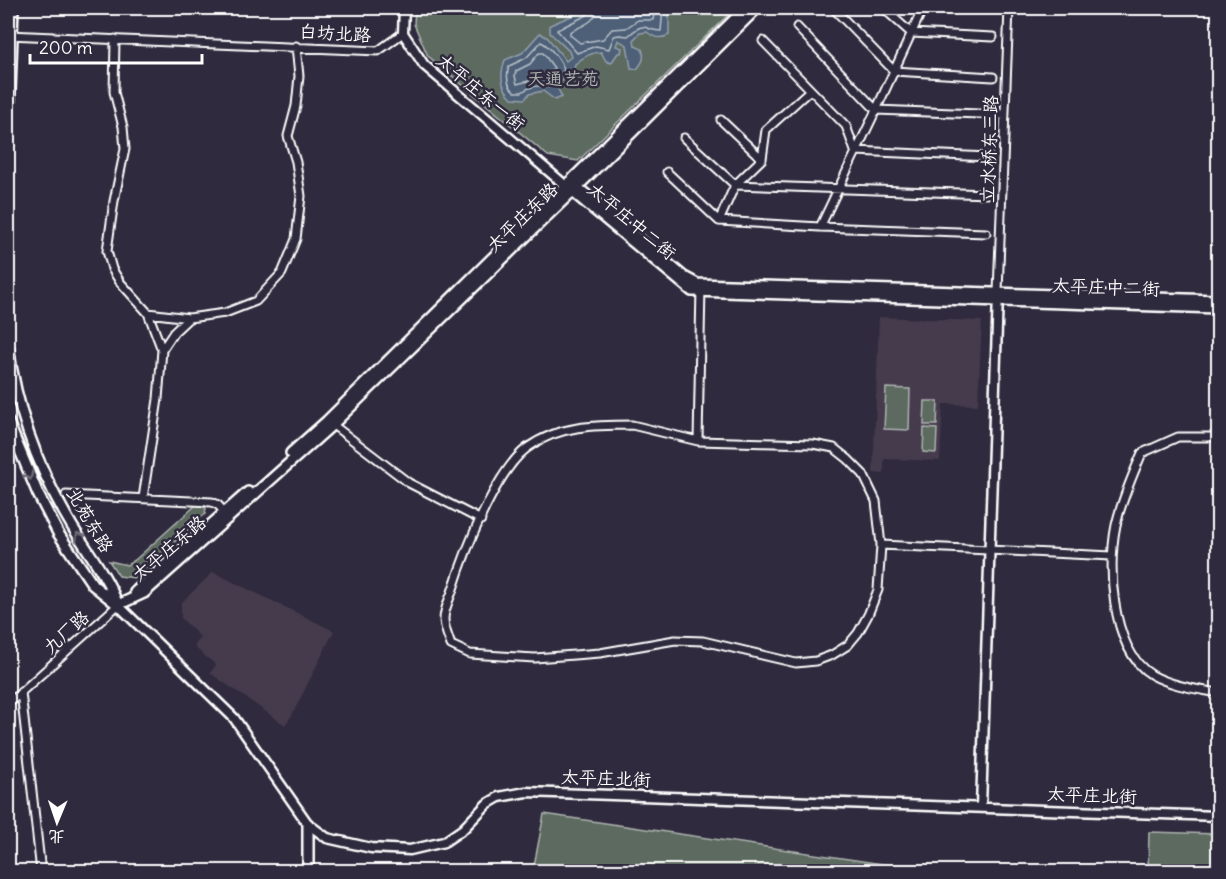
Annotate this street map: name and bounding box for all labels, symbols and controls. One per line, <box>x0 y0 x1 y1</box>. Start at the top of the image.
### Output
street label: 白坊北路 <box>298 20 372 46</box>
scale bar <box>30 27 202 65</box>
text: 200 m <box>39 36 93 59</box>
street label: 太平庄东一街 <box>432 48 530 136</box>
park label: 天通艺苑 <box>527 67 599 90</box>
street label: 立水桥东三路 <box>976 95 1002 203</box>
street label: 太平庄东路 <box>482 177 562 257</box>
street label: 太平庄中二街 <box>583 177 681 265</box>
street label: 太平庄中二街 <box>1052 274 1160 300</box>
one-way arrow <box>22 469 34 480</box>
street label: 北苑东路 <box>62 483 118 557</box>
street label: 太平庄东路 <box>127 510 211 586</box>
one-way arrow <box>75 532 86 543</box>
street label: 九厂路 <box>38 605 94 659</box>
street label: 太平庄北街 <box>561 765 651 791</box>
street label: 太平庄北街 <box>1047 782 1137 808</box>
north arrow <box>27 792 87 852</box>
text: 北 <box>48 827 65 847</box>

